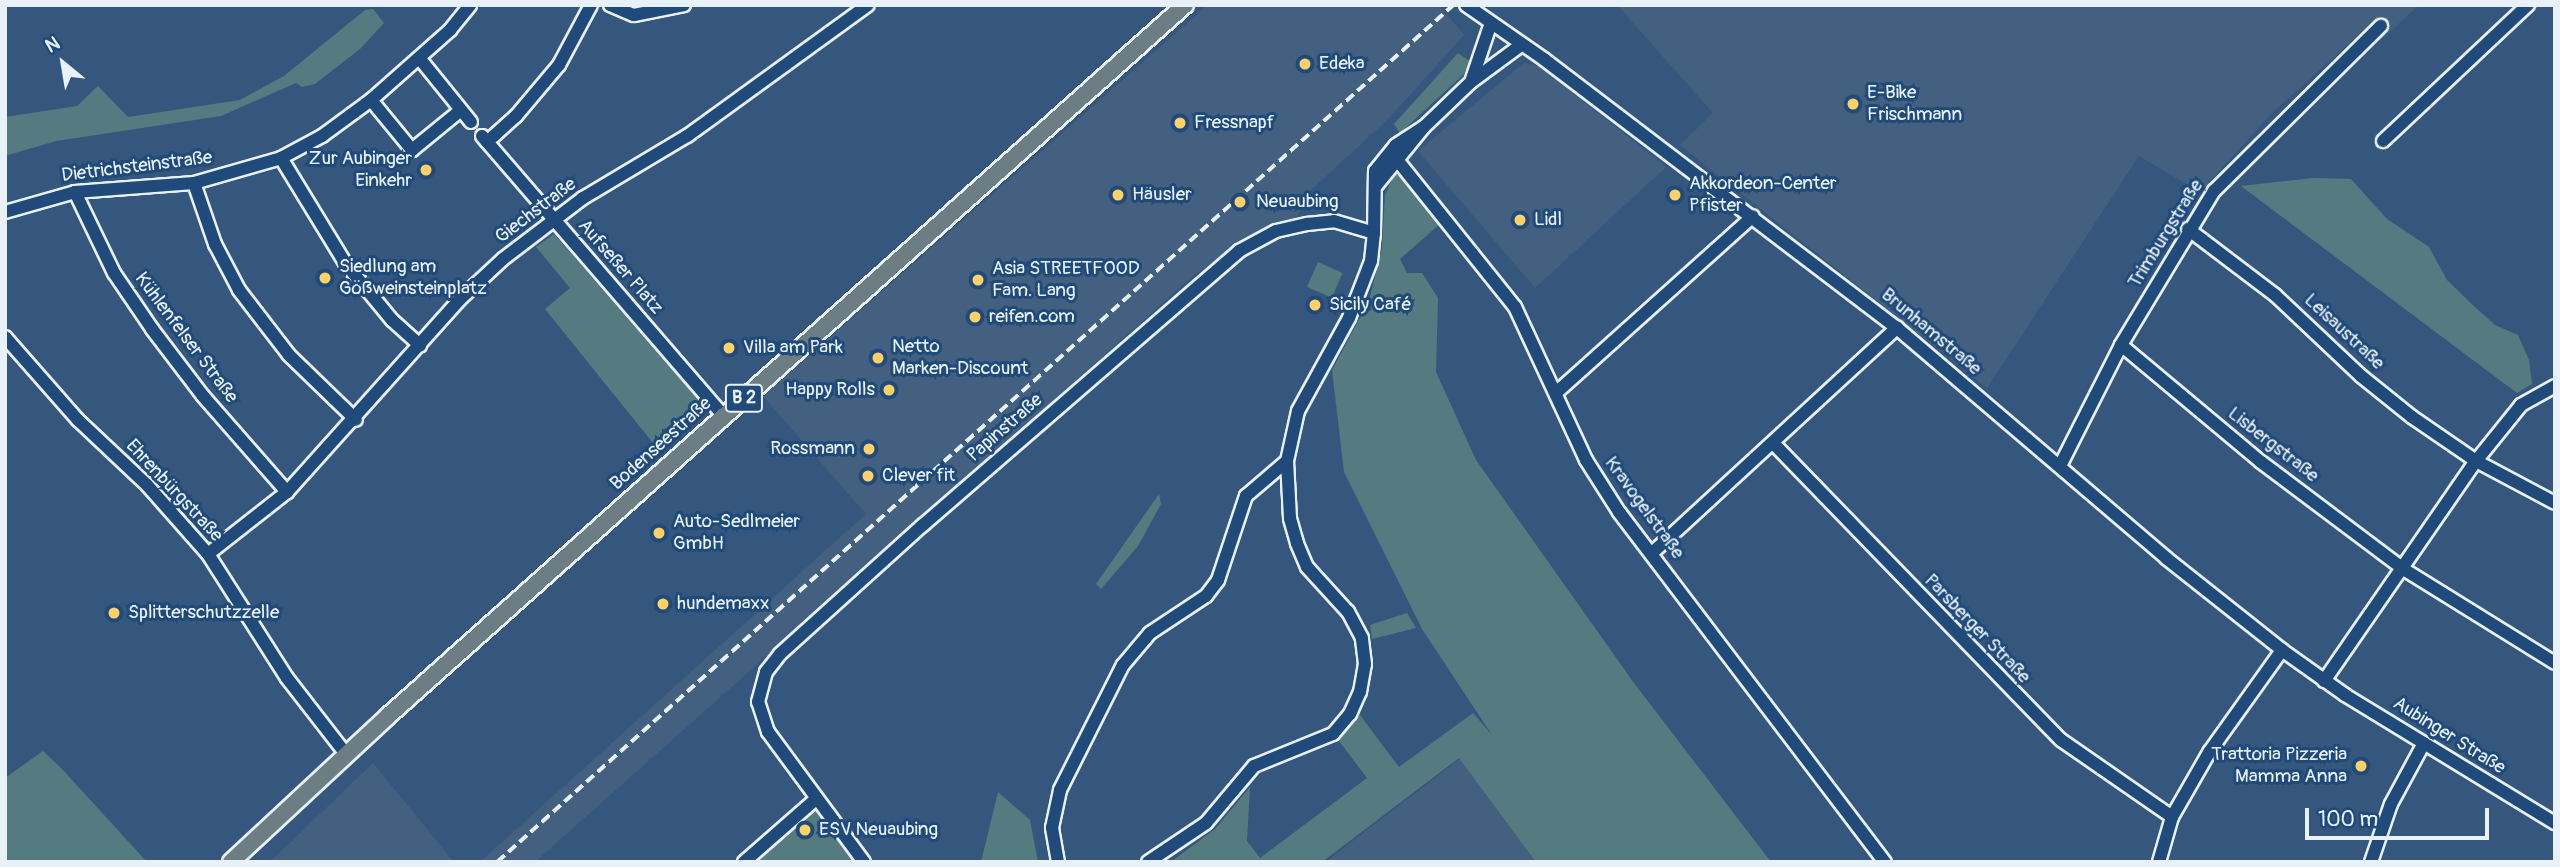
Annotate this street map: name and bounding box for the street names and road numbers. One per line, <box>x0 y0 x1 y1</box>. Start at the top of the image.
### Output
street label: Dietrichsteinstraße <box>60 146 214 188</box>
street label: Giechstraße <box>491 173 581 249</box>
street label: Trimburgstraße <box>2124 176 2208 292</box>
street label: Aufseßer Platz <box>573 215 667 319</box>
street label: Kühlenfelser Straße <box>129 268 243 408</box>
street label: Brunhamstraße <box>1876 284 1986 380</box>
street label: Leisaustraße <box>2299 289 2389 375</box>
road number: B 2 <box>725 384 763 412</box>
street label: Papinstraße <box>963 389 1047 467</box>
street label: Bodenseestraße <box>606 393 716 495</box>
street label: Lisbergstraße <box>2223 402 2323 488</box>
street label: Ehrenbürgstraße <box>121 435 227 547</box>
street label: Kravogelstraße <box>1599 452 1689 564</box>
street label: Parsberger Straße <box>1919 570 2035 688</box>
street label: Aubinger Straße <box>2389 692 2509 780</box>

